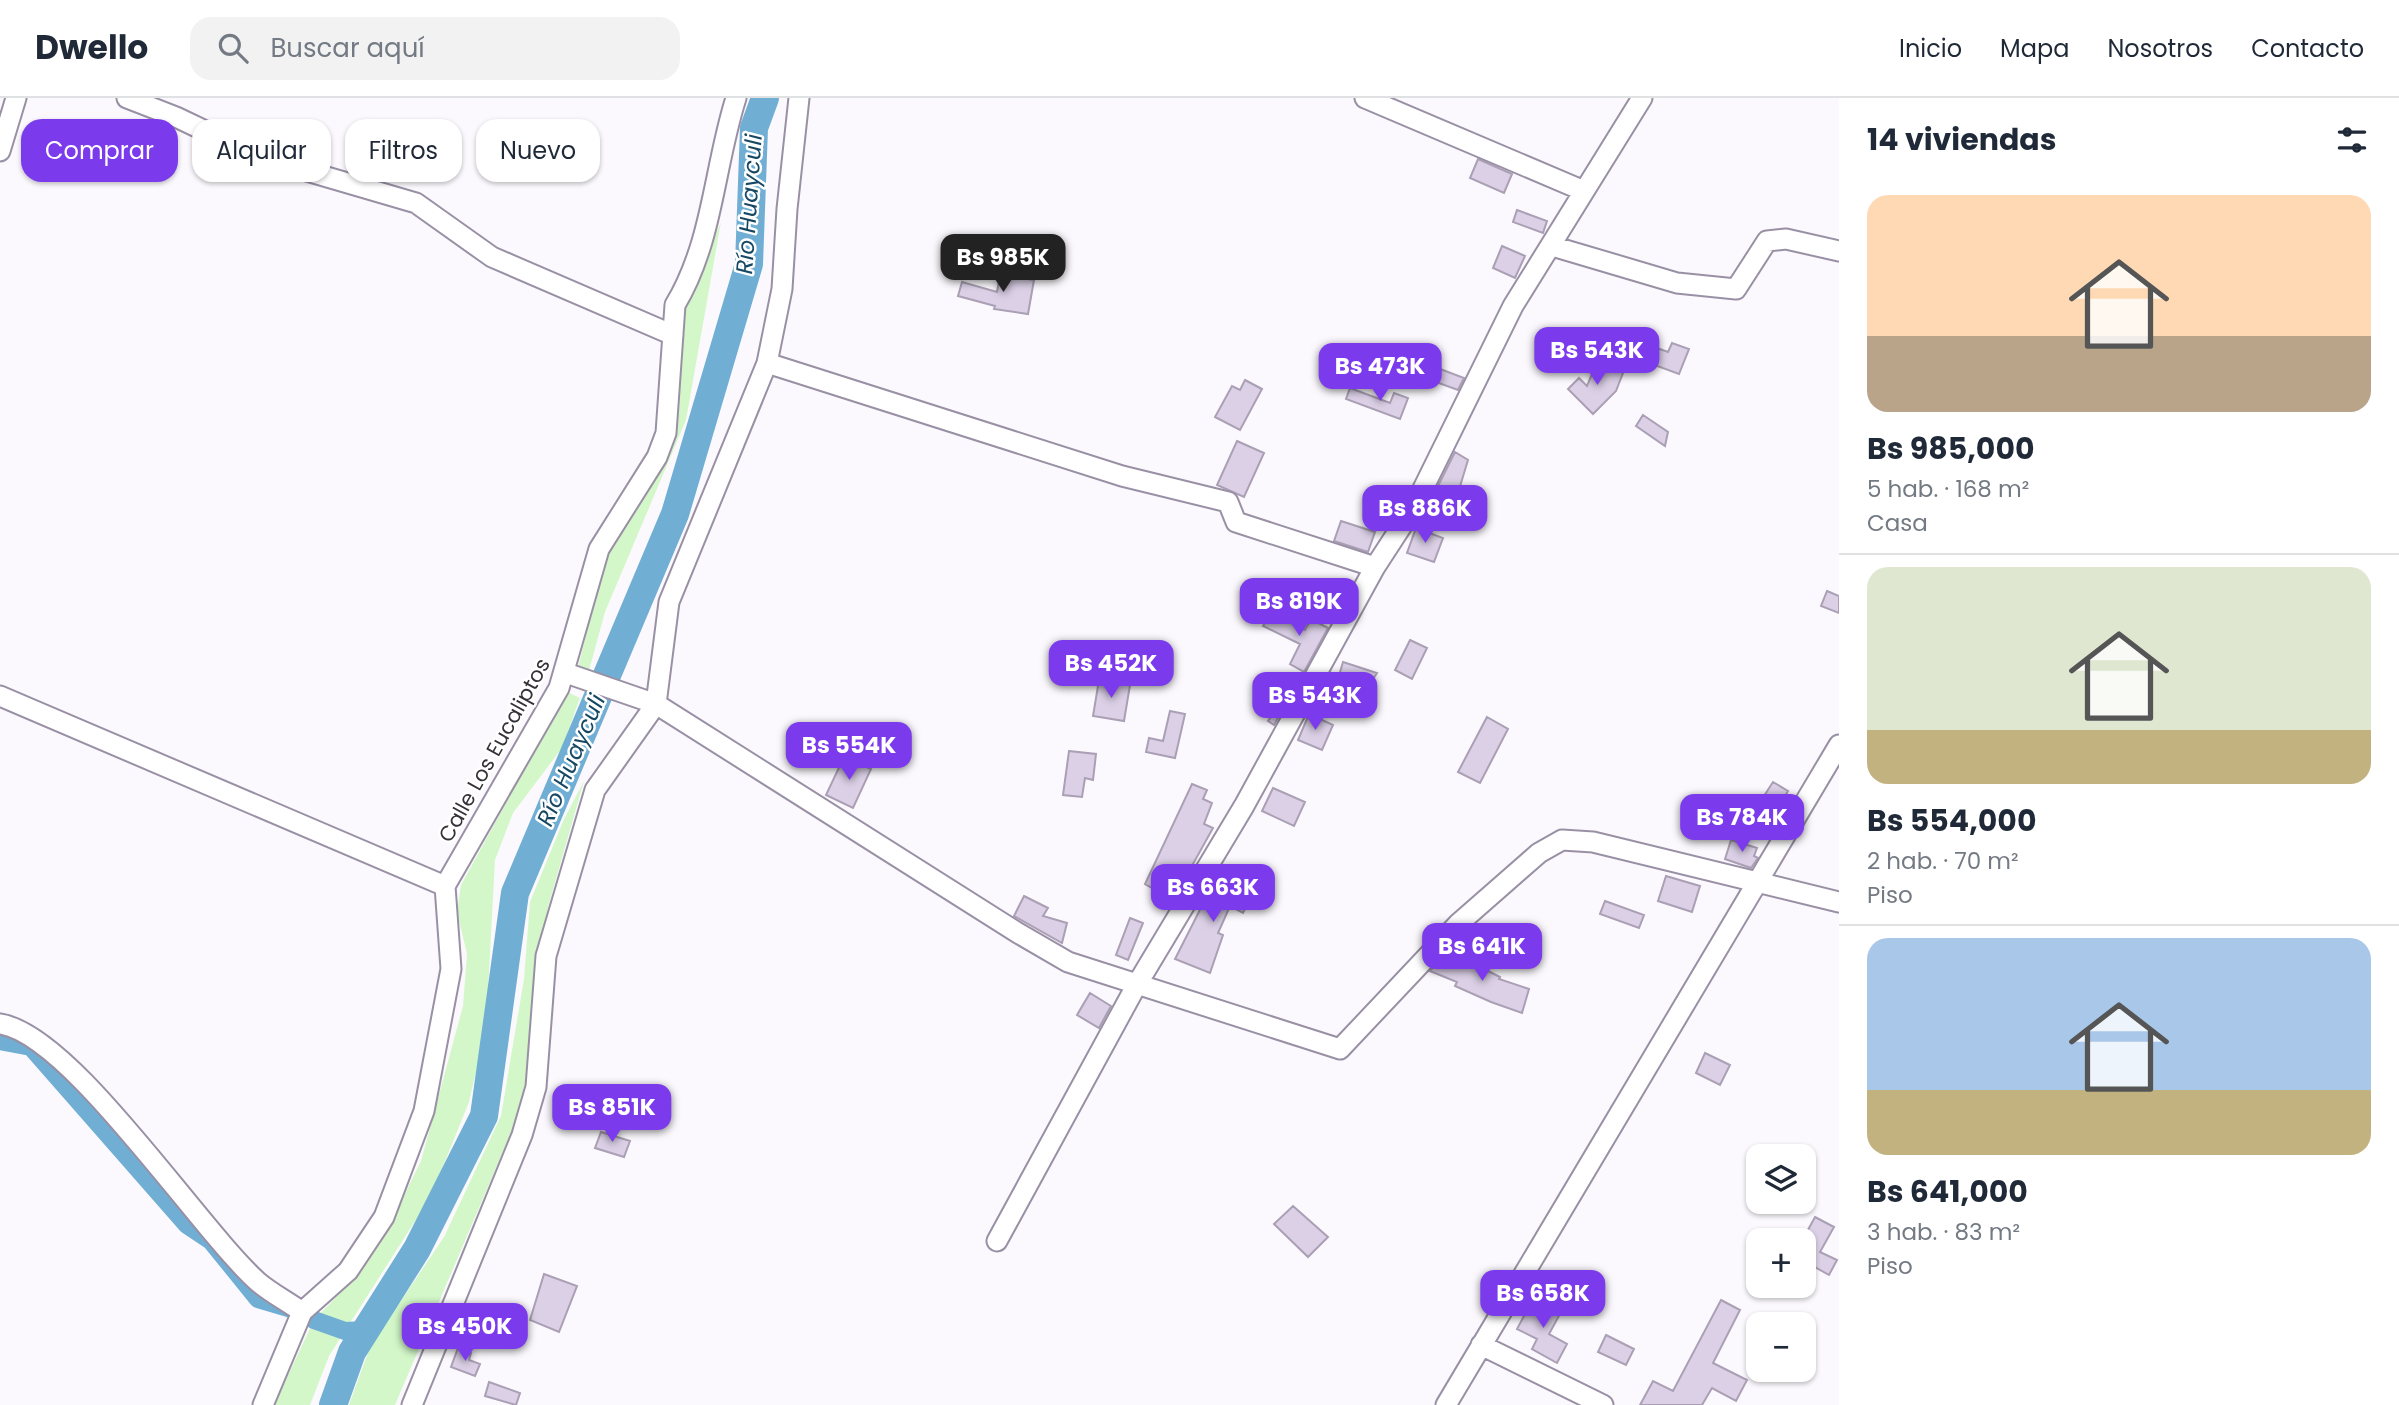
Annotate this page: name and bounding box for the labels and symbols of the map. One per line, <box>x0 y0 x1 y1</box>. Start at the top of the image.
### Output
water label: Río Huayculi <box>728 133 770 275</box>
pin: Bs 985K <box>938 234 1068 294</box>
pin: Bs 543K <box>1532 328 1662 387</box>
pin: Bs 473K <box>1315 344 1445 403</box>
pin: Bs 886K <box>1360 486 1490 545</box>
pin: Bs 819K <box>1234 578 1364 638</box>
pin: Bs 452K <box>1046 640 1176 700</box>
street label: Calle Los Eucaliptos <box>431 653 557 847</box>
pin: Bs 543K <box>1250 672 1380 732</box>
water label: Río Huayculi <box>529 689 613 831</box>
pin: Bs 554K <box>784 722 914 782</box>
pin: Bs 784K <box>1677 794 1807 854</box>
pin: Bs 663K <box>1148 864 1278 924</box>
pin: Bs 641K <box>1417 924 1547 983</box>
pin: Bs 851K <box>547 1084 677 1144</box>
pin: Bs 658K <box>1478 1270 1608 1330</box>
pin: Bs 450K <box>400 1304 530 1363</box>

